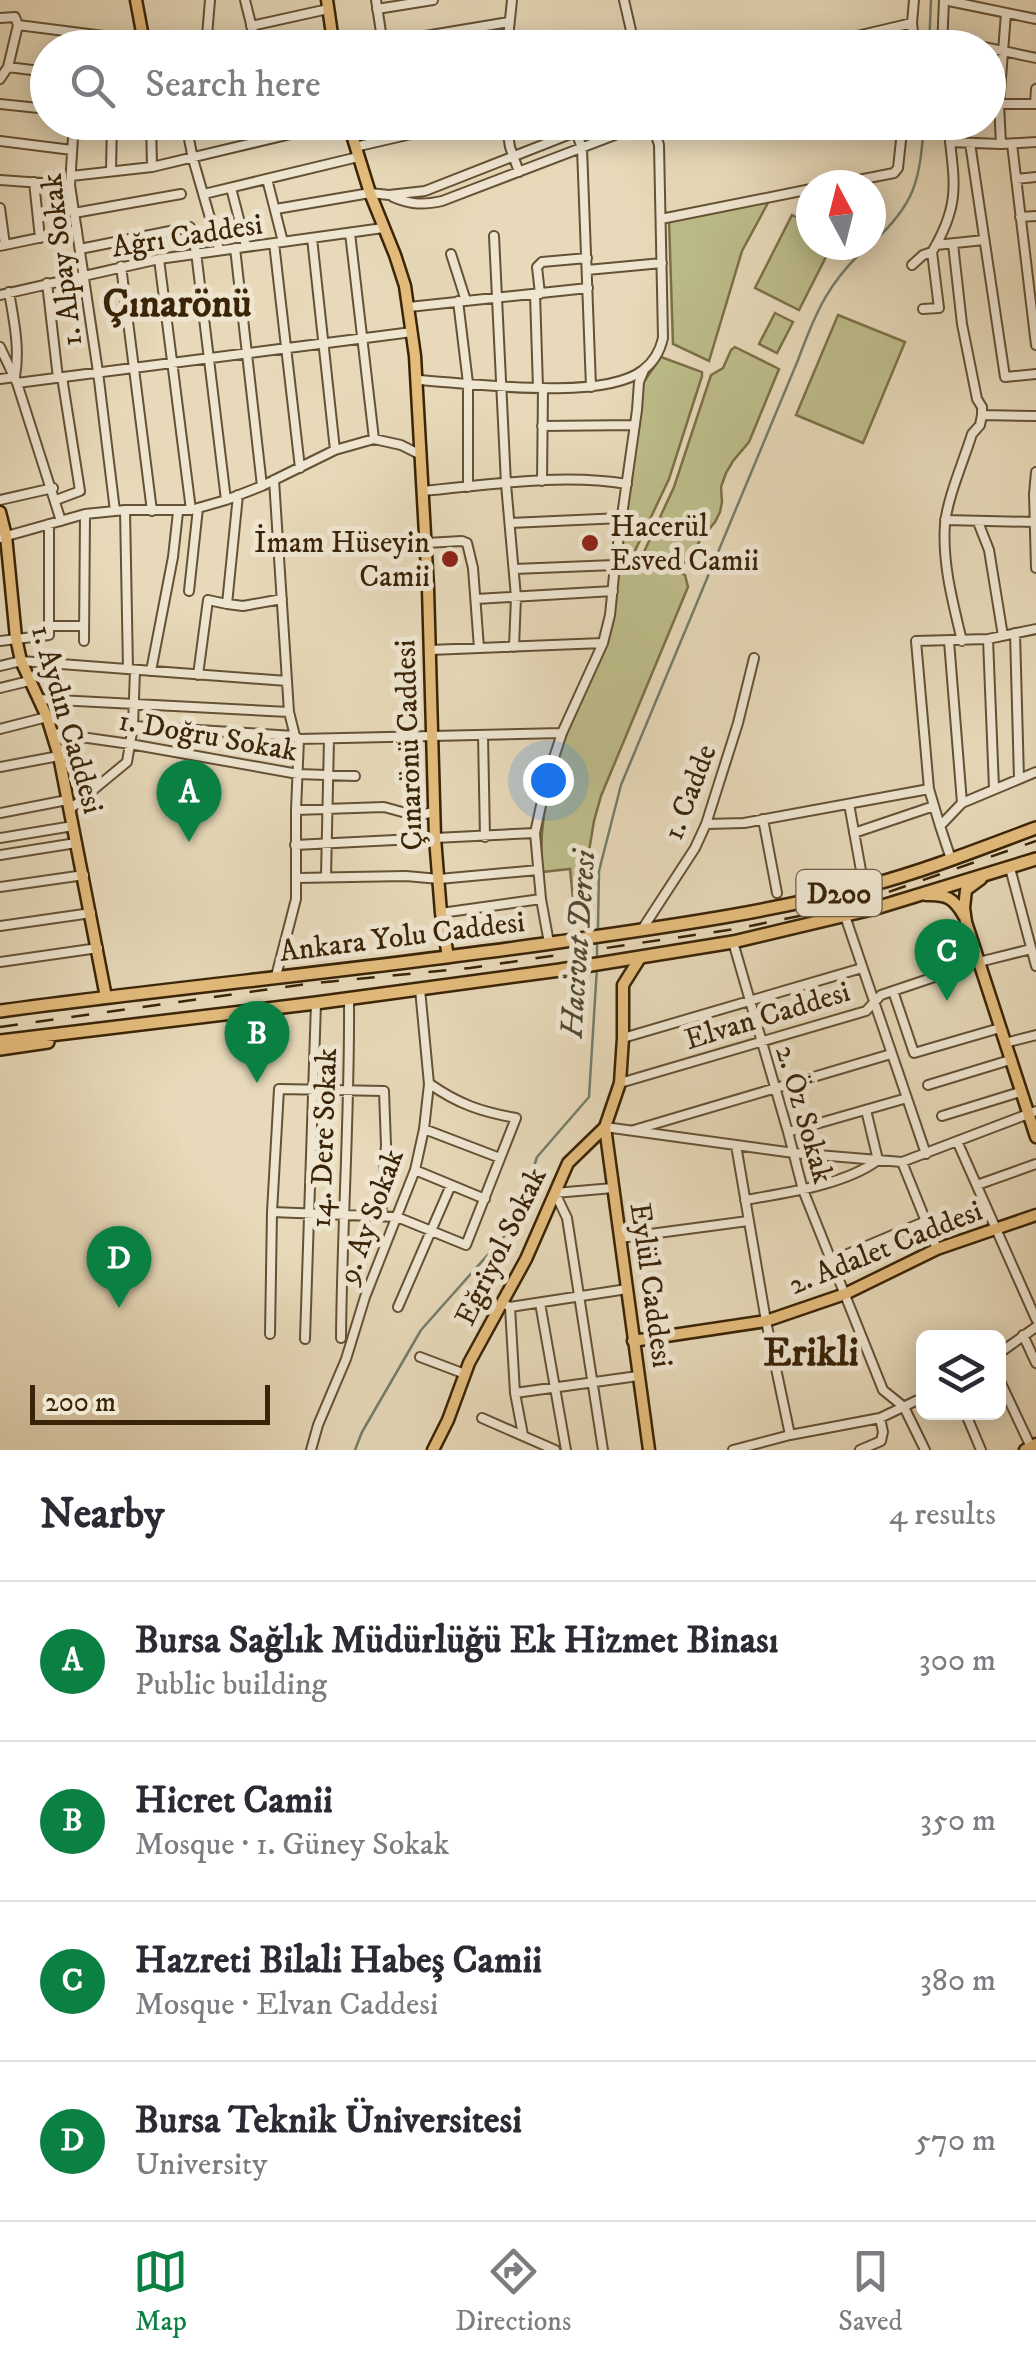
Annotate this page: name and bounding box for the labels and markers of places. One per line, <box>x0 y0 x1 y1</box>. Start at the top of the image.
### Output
place label: Hacerül Esved Camii <box>610 509 759 580</box>
place label: İmam Hüseyin Camii <box>254 524 430 596</box>
marker: Hacerül Esved Camii <box>579 532 601 554</box>
marker: İmam Hüseyin Camii <box>439 548 461 570</box>
pin: A <box>156 760 222 842</box>
pin: C <box>914 918 980 1001</box>
pin: B <box>224 1000 290 1083</box>
pin: D <box>86 1226 152 1308</box>

